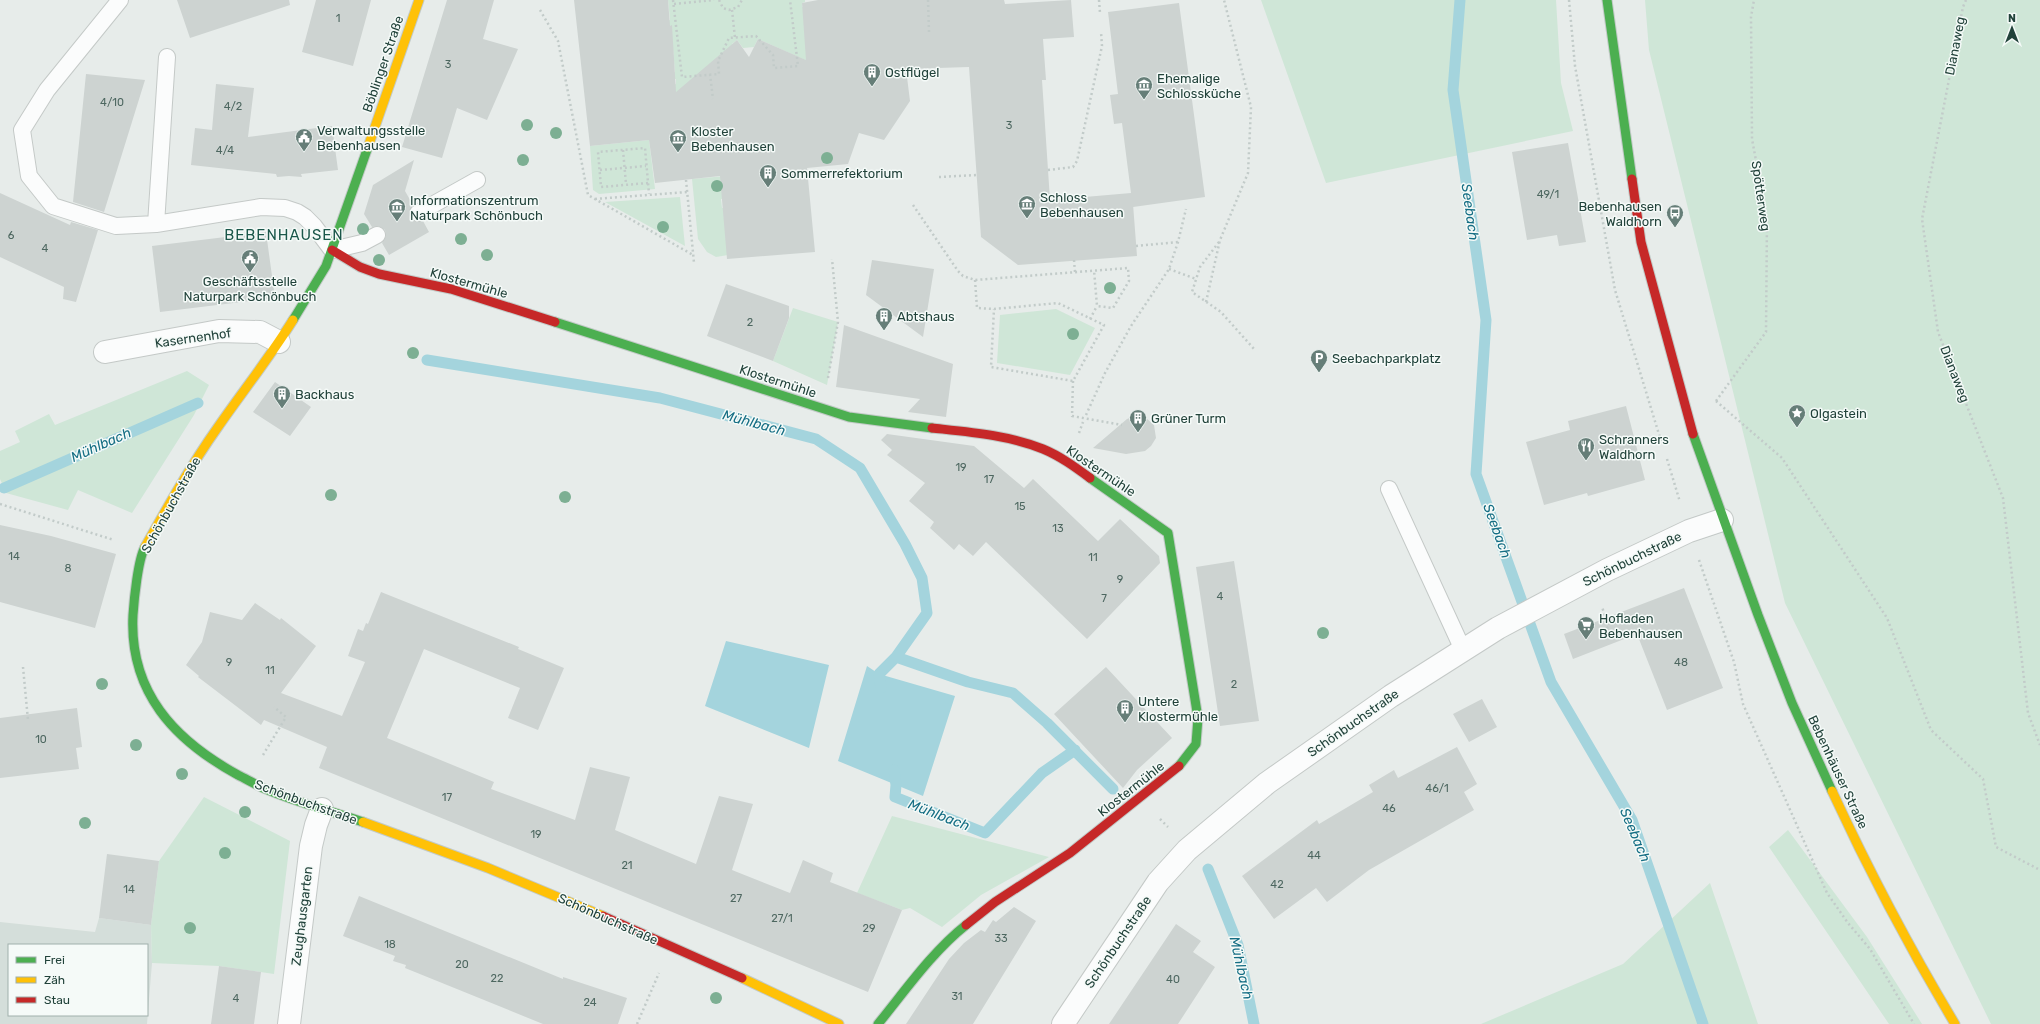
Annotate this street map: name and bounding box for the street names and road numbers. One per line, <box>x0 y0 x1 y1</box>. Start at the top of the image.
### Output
street label: Böblinger Straße <box>359 14 407 115</box>
street label: Dianaweg <box>1942 15 1969 77</box>
street label: Spötterweg <box>1748 160 1773 232</box>
street label: Klostermühle <box>428 265 510 301</box>
street label: Kasernenhof <box>154 325 232 351</box>
street label: Dianaweg <box>1936 343 1973 405</box>
street label: Klostermühle <box>738 361 818 401</box>
street label: Klostermühle <box>1064 442 1138 500</box>
street label: Schönbuchstraße <box>138 454 204 556</box>
street label: Schönbuchstraße <box>1580 529 1684 589</box>
street label: Schönbuchstraße <box>1305 686 1401 760</box>
street label: Bebenhäuser Straße <box>1805 713 1871 831</box>
street label: Klostermühle <box>1095 758 1167 820</box>
street label: Schönbuchstraße <box>253 777 359 827</box>
street label: Zeughausgarten <box>288 865 317 967</box>
street label: Schönbuchstraße <box>556 890 660 948</box>
street label: Schönbuchstraße <box>1082 893 1154 991</box>

